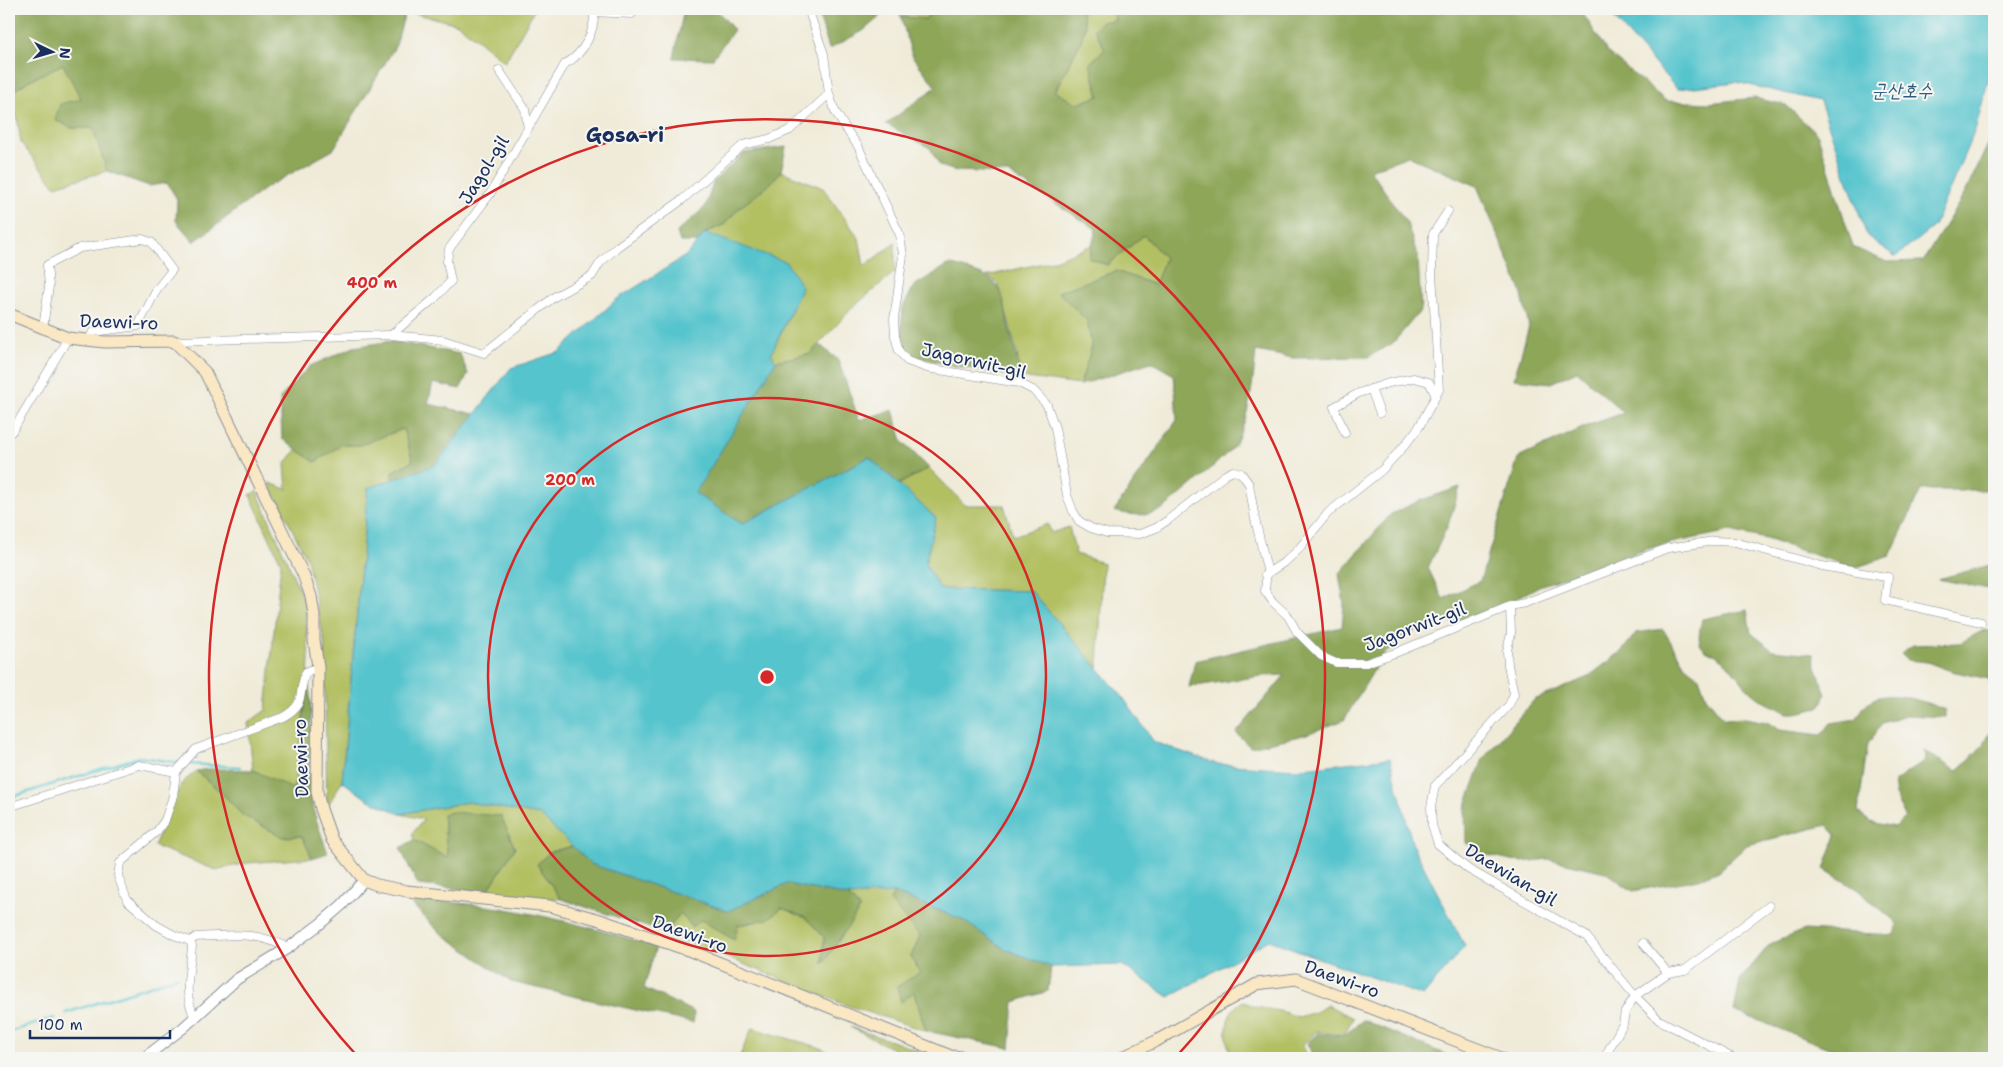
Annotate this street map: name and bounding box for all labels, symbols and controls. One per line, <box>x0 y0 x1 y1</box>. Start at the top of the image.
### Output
north arrow <box>28 28 78 78</box>
text: N <box>56 47 74 59</box>
water label: 군산호수 <box>1871 78 1933 103</box>
district label: Gosa-ri <box>586 122 664 148</box>
street label: Jagol-gil <box>453 130 515 209</box>
text: 400 m <box>347 273 397 293</box>
street label: Daewi-ro <box>79 309 159 335</box>
street label: Jagorwit-gil <box>919 337 1030 385</box>
text: 200 m <box>545 470 595 490</box>
street label: Jagorwit-gil <box>1361 596 1470 657</box>
centre of rings <box>758 668 776 686</box>
street label: Daewi-ro <box>288 718 314 798</box>
street label: Daewian-gil <box>1460 838 1562 912</box>
street label: Daewi-ro <box>649 909 731 959</box>
street label: Daewi-ro <box>1301 954 1383 1004</box>
scale bar <box>30 1007 170 1039</box>
text: 100 m <box>38 1015 83 1035</box>

